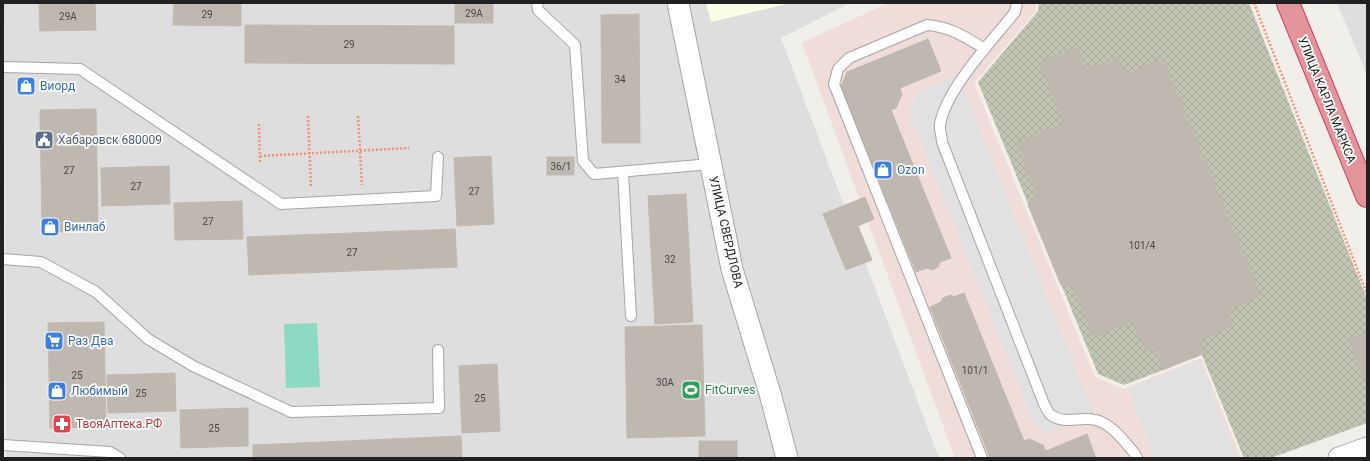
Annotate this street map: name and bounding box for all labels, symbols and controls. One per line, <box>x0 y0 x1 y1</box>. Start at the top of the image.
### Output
house number: 29А <box>465 8 483 19</box>
house number: 29 <box>201 9 213 20</box>
house number: 29А <box>59 11 77 22</box>
street label: УЛИЦА КАРЛА МАРКСА <box>1295 35 1359 166</box>
house number: 29 <box>343 39 355 50</box>
house number: 34 <box>614 74 626 85</box>
shop icon: Виорд <box>15 75 37 97</box>
place label: Виорд <box>40 79 75 93</box>
public building icon: Хабаровск 680009 <box>33 129 55 151</box>
place label: Хабаровск 680009 <box>58 133 162 147</box>
shop icon: Ozon <box>872 159 894 181</box>
house number: 36/1 <box>551 161 572 172</box>
place label: Ozon <box>897 163 925 177</box>
house number: 27 <box>63 165 75 176</box>
street label: УЛИЦА СВЕРДЛОВА <box>706 175 746 289</box>
house number: 27 <box>130 181 142 192</box>
house number: 27 <box>468 186 480 197</box>
shop icon: Винлаб <box>39 216 61 238</box>
house number: 27 <box>202 216 214 227</box>
place label: Винлаб <box>64 220 106 234</box>
house number: 101/4 <box>1129 240 1156 251</box>
house number: 27 <box>346 247 358 258</box>
house number: 32 <box>664 254 676 265</box>
supermarket icon: Раз Два <box>43 330 65 352</box>
place label: Раз Два <box>68 334 114 348</box>
house number: 101/1 <box>962 365 988 376</box>
house number: 25 <box>71 370 83 381</box>
house number: 30А <box>656 377 674 388</box>
sports icon: FitCurves <box>680 379 702 401</box>
shop icon: Любимый <box>46 380 68 402</box>
place label: FitCurves <box>705 383 755 397</box>
place label: Любимый <box>71 384 128 398</box>
house number: 25 <box>135 388 147 399</box>
house number: 25 <box>474 393 486 404</box>
pharmacy icon: ТвояАптека.РФ <box>51 413 73 435</box>
place label: ТвояАптека.РФ <box>76 417 162 431</box>
house number: 25 <box>208 423 220 434</box>

